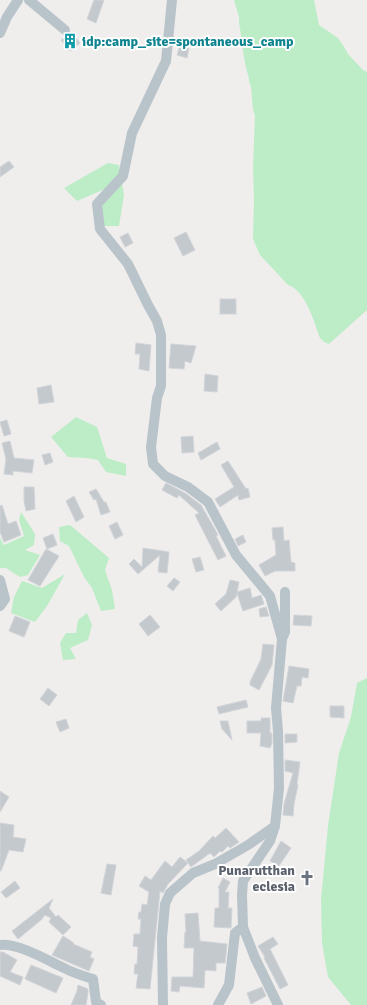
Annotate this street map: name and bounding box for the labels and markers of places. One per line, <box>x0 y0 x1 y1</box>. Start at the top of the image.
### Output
building icon: idp:camp_site=spontaneous_camp <box>61 32 79 50</box>
place label: idp:camp_site=spontaneous_camp <box>82 33 294 50</box>
place label: Punarutthan eclesia <box>218 862 295 895</box>
church icon: Punarutthan eclesia <box>298 869 316 887</box>

